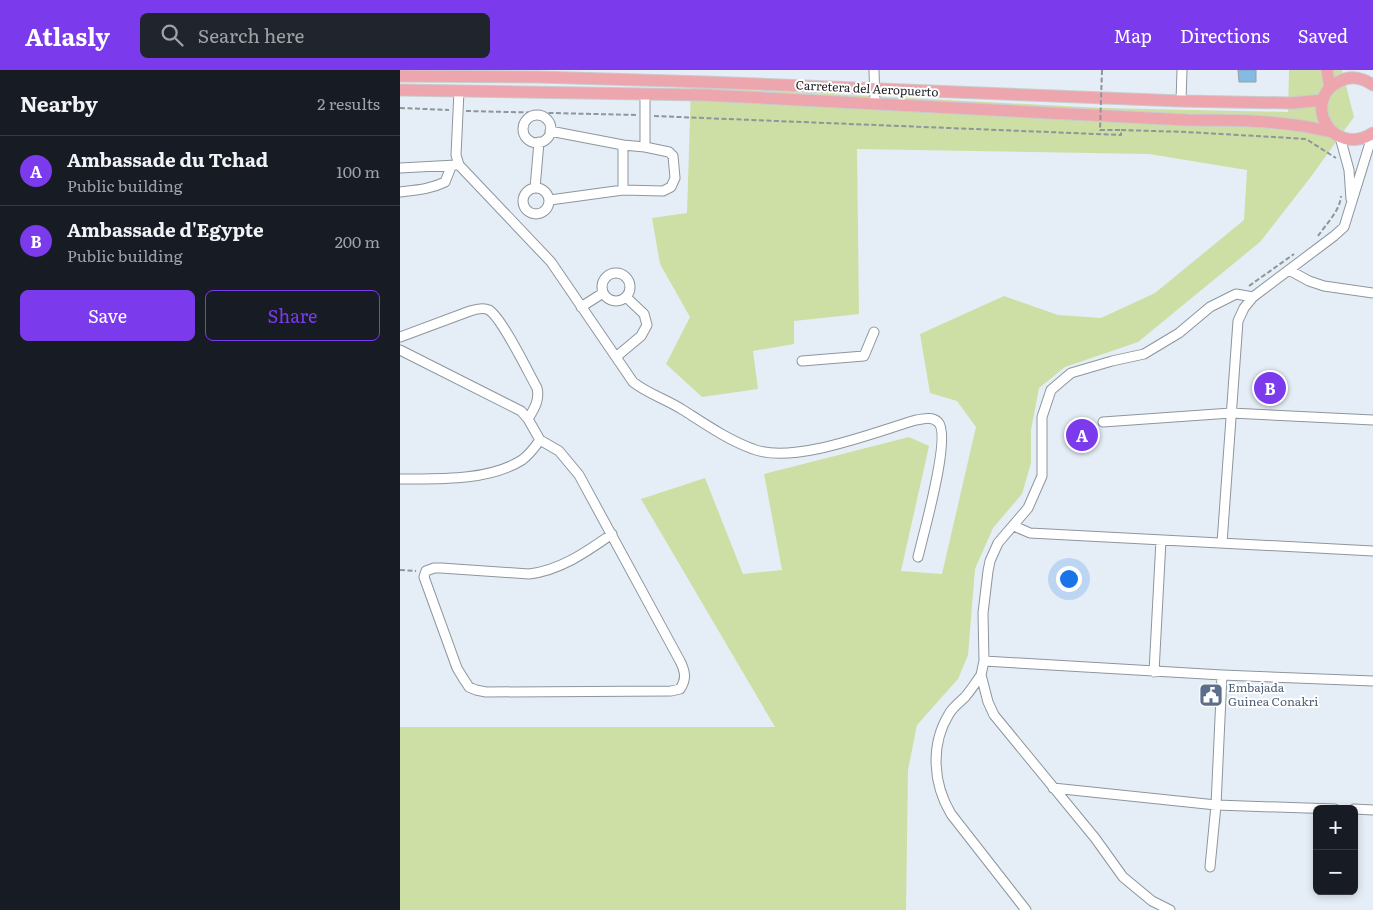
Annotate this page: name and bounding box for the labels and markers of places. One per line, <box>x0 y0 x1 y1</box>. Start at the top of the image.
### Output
pin: B <box>1254 369 1286 407</box>
pin: A <box>1066 416 1098 454</box>
place label: Embajada Guinea Conakri <box>1228 678 1318 710</box>
public building icon: Embajada Guinea Conakri <box>1198 682 1224 708</box>

